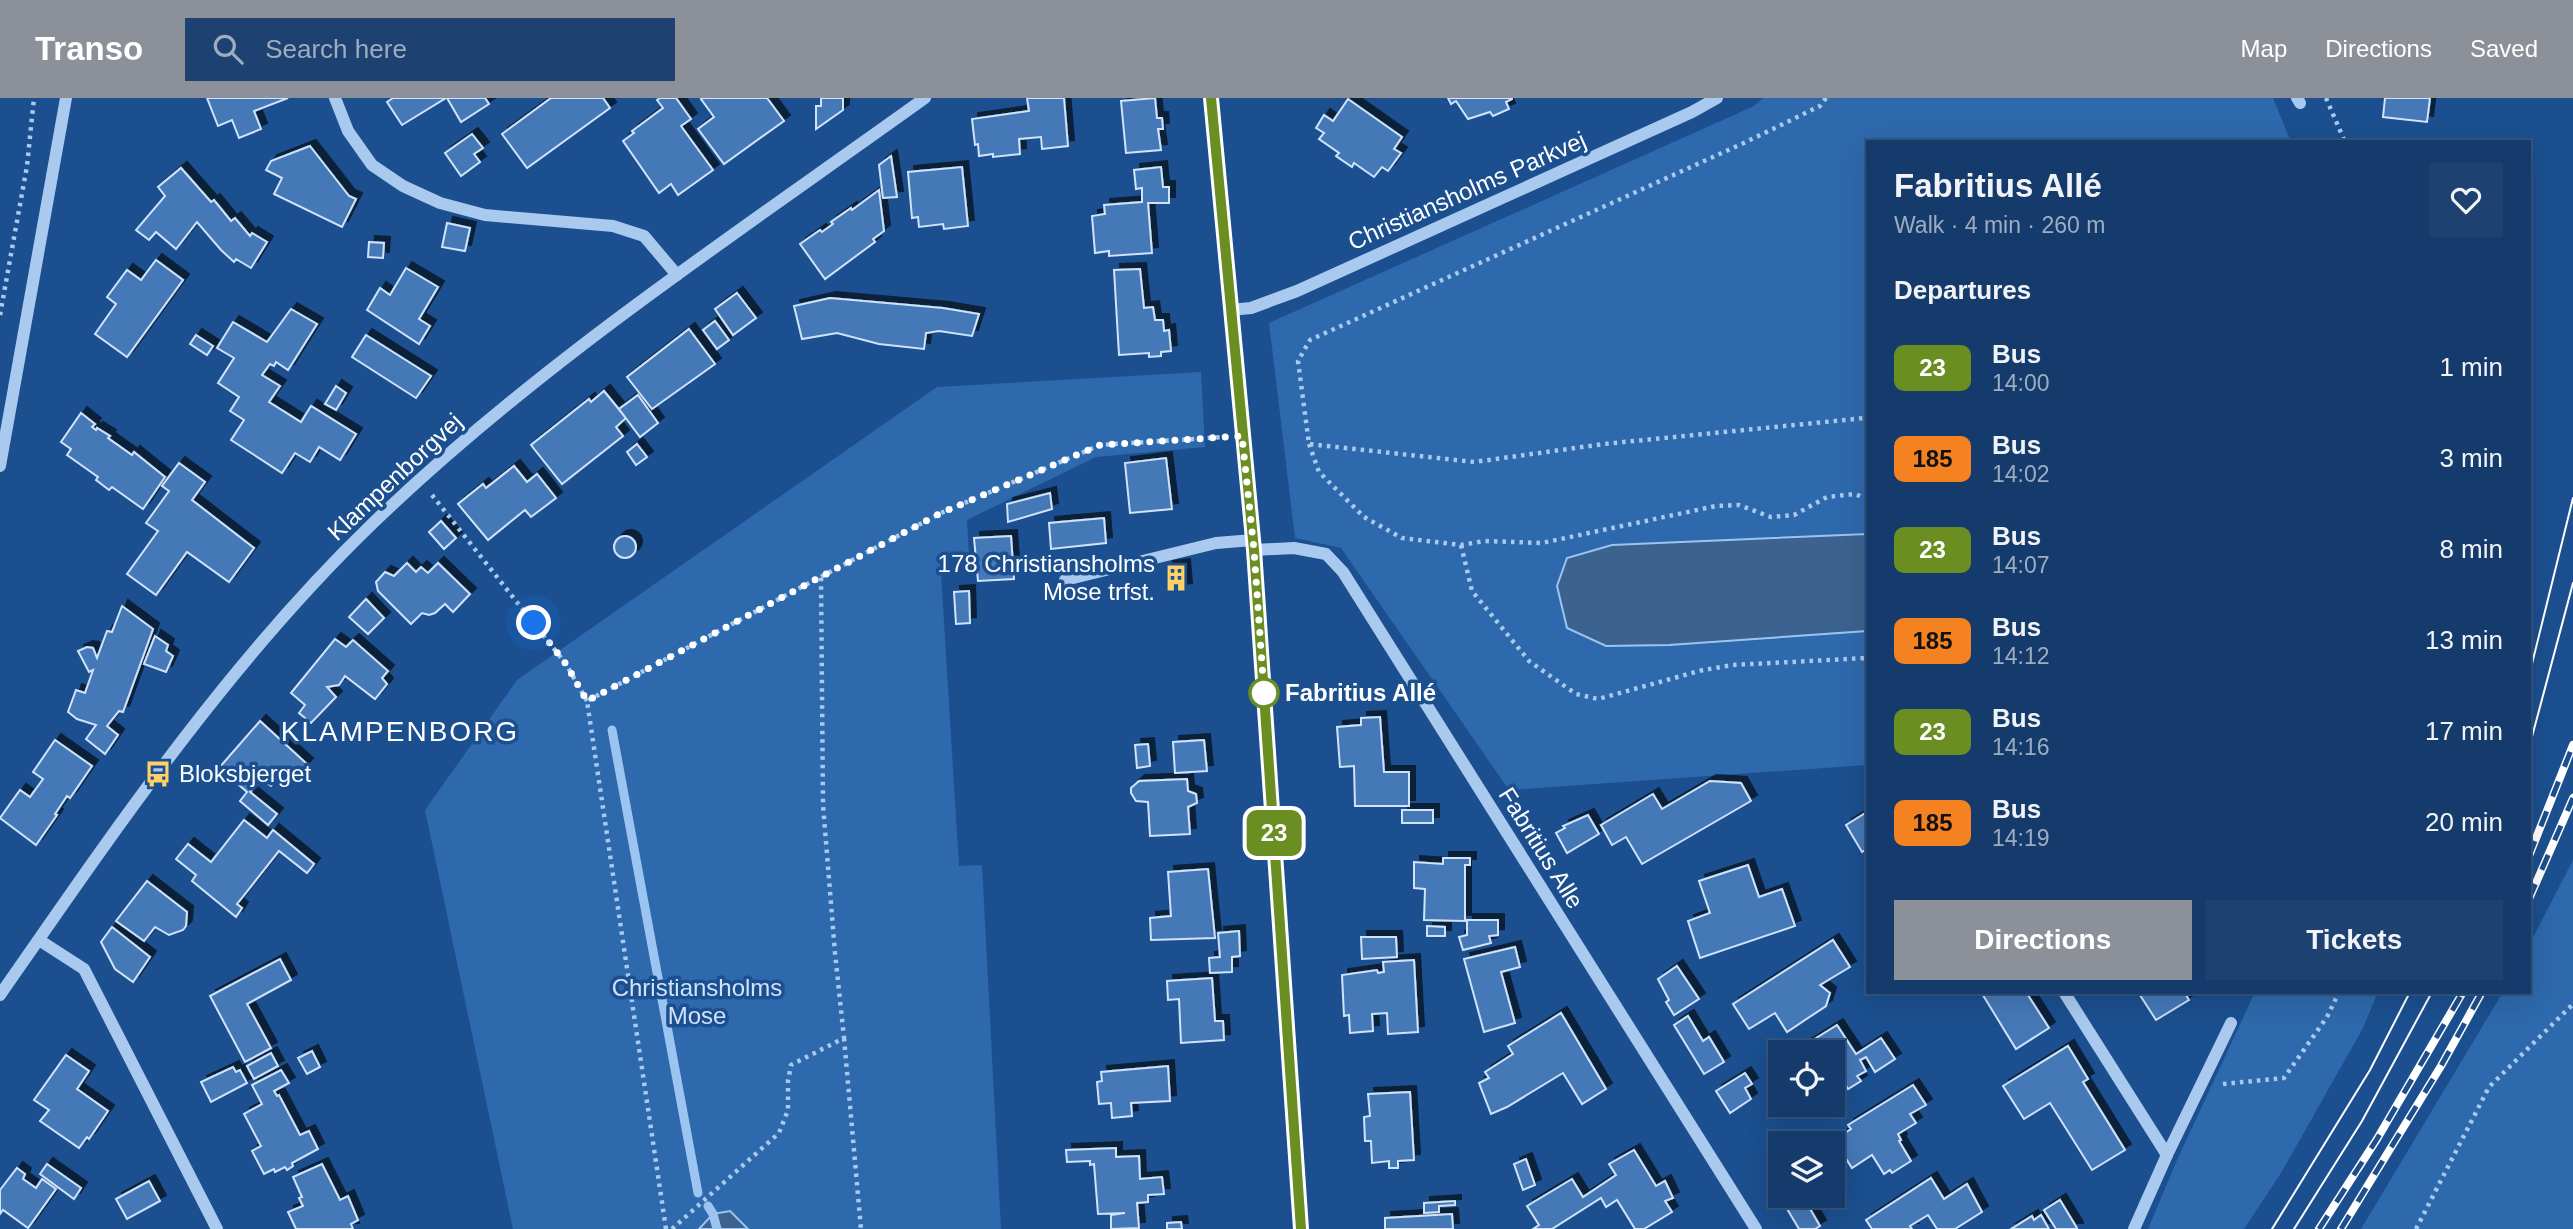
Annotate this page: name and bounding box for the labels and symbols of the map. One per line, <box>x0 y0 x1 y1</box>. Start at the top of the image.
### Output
street label: Christiansholms Parkvej <box>1344 126 1590 255</box>
street label: Klampenborgvej <box>322 408 467 546</box>
place label: 178 Christiansholms Mose trfst. <box>938 550 1155 605</box>
building icon: 178 Christiansholms Mose trfst. <box>1161 563 1191 593</box>
your location <box>516 605 551 640</box>
marker: Fabritius Allé <box>1249 678 1279 708</box>
place label: Fabritius Allé <box>1285 679 1436 706</box>
district label: KLAMPENBORG <box>281 716 519 747</box>
bus stop icon: Bloksbjerget <box>143 759 173 789</box>
place label: Bloksbjerget <box>179 760 311 787</box>
street label: Fabritius Alle <box>1494 782 1589 913</box>
line badge: 23 <box>1242 810 1306 856</box>
park label: Christiansholms Mose <box>612 974 782 1029</box>

